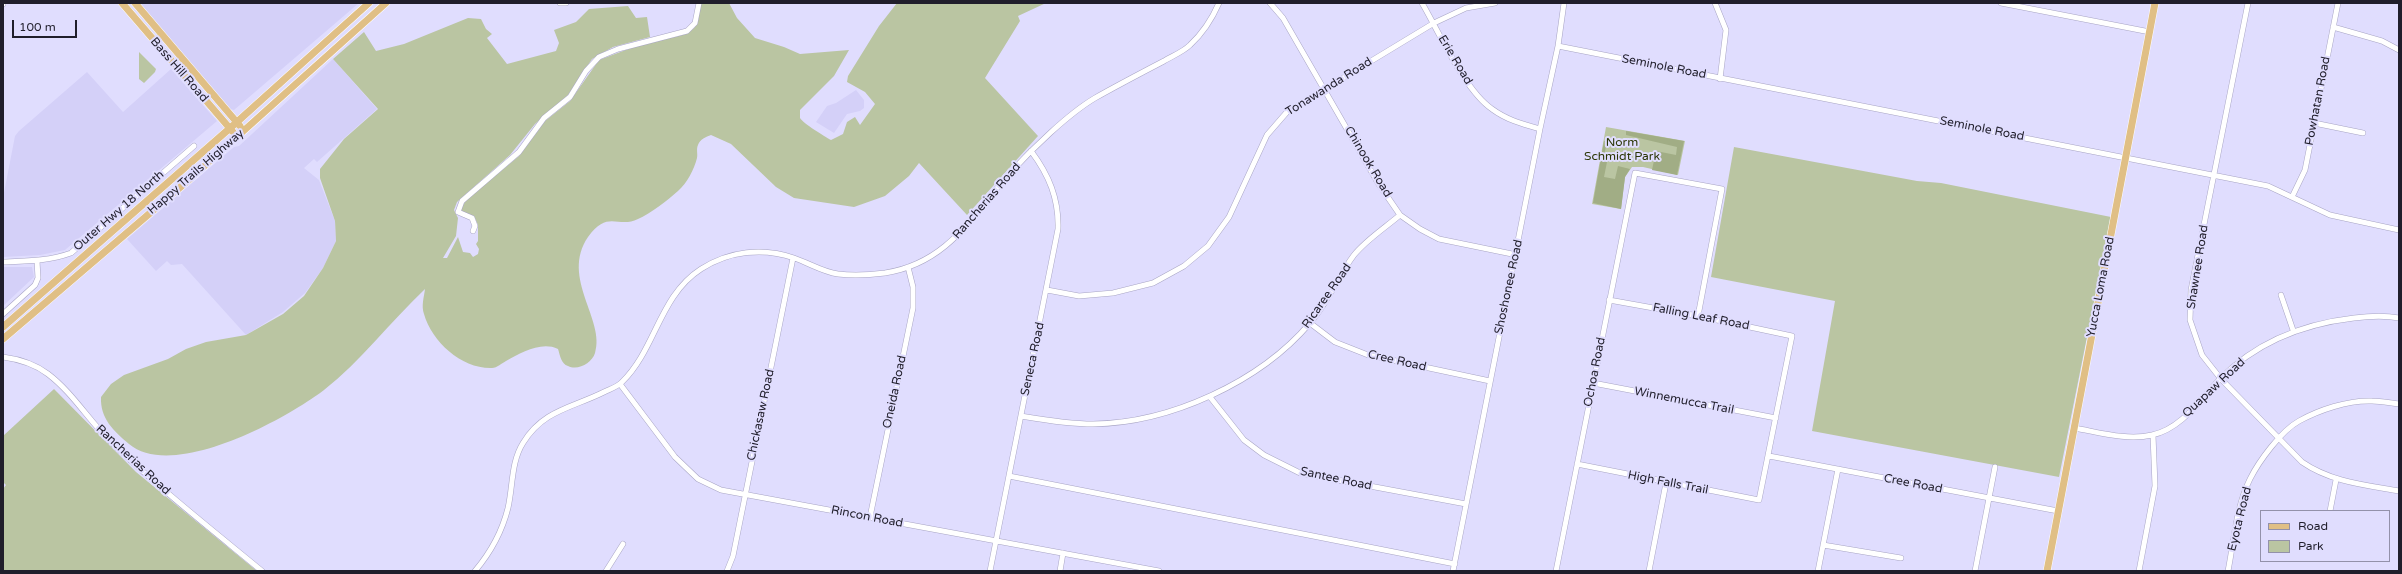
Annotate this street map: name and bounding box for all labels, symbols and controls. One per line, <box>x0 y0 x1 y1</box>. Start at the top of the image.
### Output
scale bar <box>14 12 79 38</box>
text: 100 m <box>19 20 56 34</box>
street label: Erie Road <box>1435 33 1475 87</box>
street label: Bass Hill Road <box>147 35 211 105</box>
street label: Seminole Road <box>1620 52 1708 82</box>
street label: Tonawanda Road <box>1283 55 1375 119</box>
street label: Powhatan Road <box>2302 55 2334 147</box>
street label: Seminole Road <box>1938 114 2026 144</box>
street label: Chinook Road <box>1341 124 1395 200</box>
street label: Happy Trails Highway <box>145 126 247 218</box>
park label: Norm Schmidt Park <box>1584 136 1660 164</box>
street label: Rancherias Road <box>950 160 1024 242</box>
street label: Outer Hwy 18 North <box>71 168 167 254</box>
street label: Shawnee Road <box>2184 224 2212 310</box>
street label: Yucca Loma Road <box>2084 236 2118 338</box>
street label: Shoshonee Road <box>1492 238 1526 336</box>
street label: Ricaree Road <box>1299 261 1355 331</box>
street label: Falling Leaf Road <box>1651 301 1751 333</box>
street label: Seneca Road <box>1018 321 1048 397</box>
street label: Ochoa Road <box>1581 336 1609 408</box>
street label: Cree Road <box>1366 347 1428 375</box>
street label: Oneida Road <box>880 354 910 430</box>
street label: Quapaw Road <box>2180 355 2248 421</box>
street label: Chickasaw Road <box>744 368 778 462</box>
street label: Winnemucca Trail <box>1633 384 1735 418</box>
street label: Rancherias Road <box>93 422 173 498</box>
street label: Santee Road <box>1299 464 1373 494</box>
street label: High Falls Trail <box>1626 468 1710 498</box>
street label: Cree Road <box>1882 471 1944 497</box>
street label: Eyota Road <box>2225 485 2255 553</box>
street label: Rincon Road <box>830 503 904 531</box>
legend <box>2260 510 2390 562</box>
text: Road <box>2298 519 2328 533</box>
text: Park <box>2298 539 2324 553</box>

